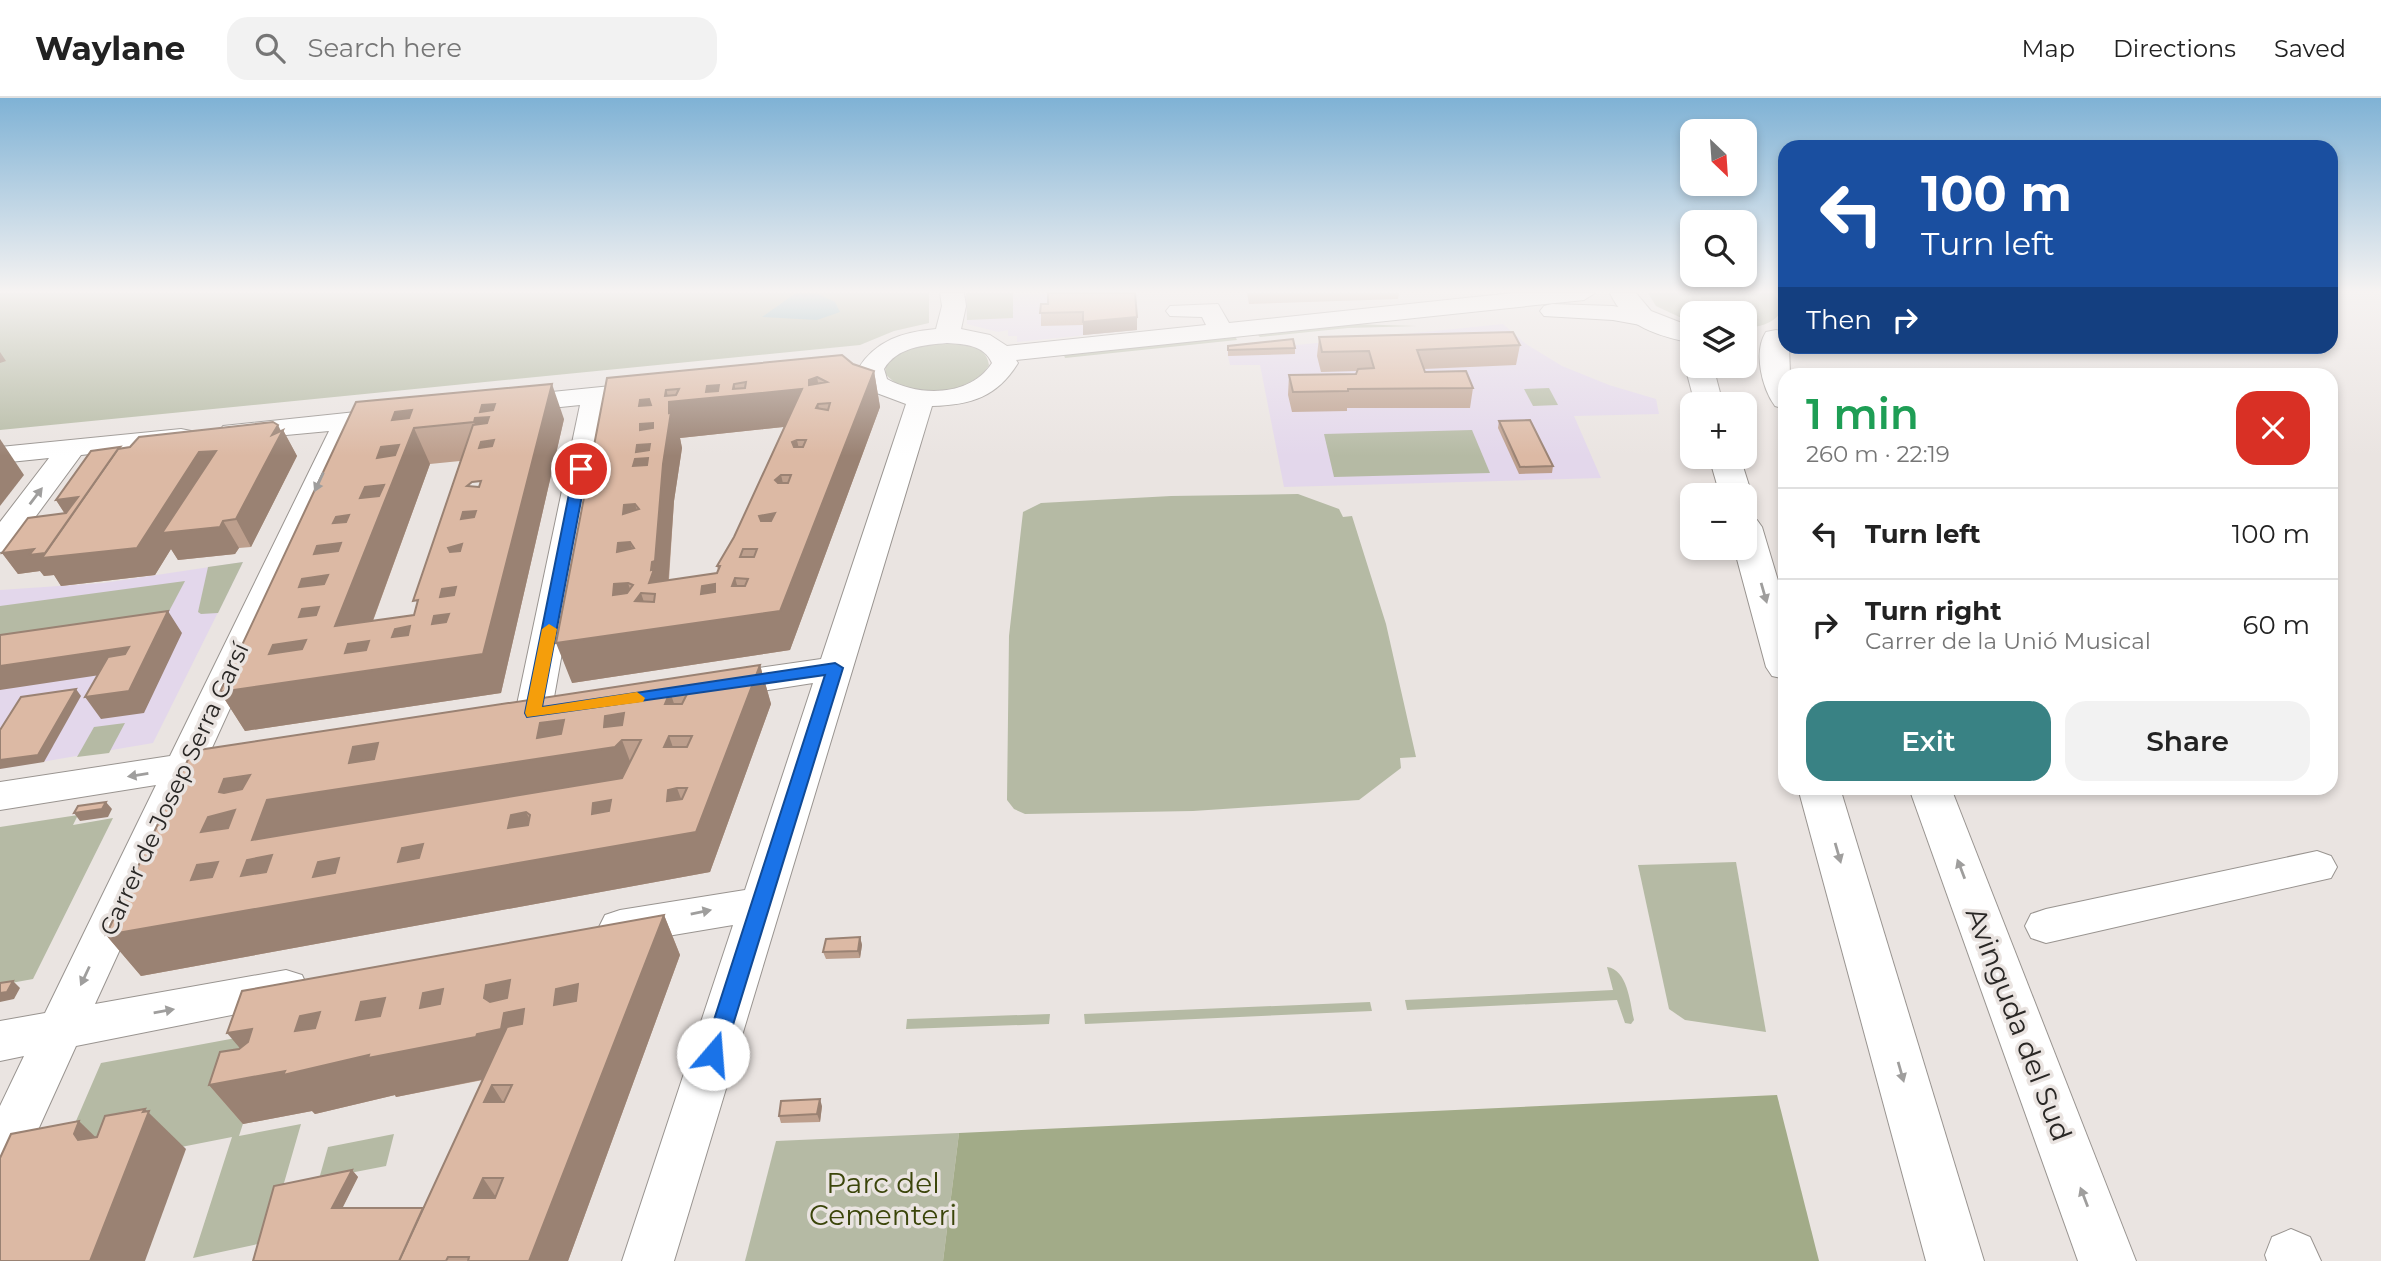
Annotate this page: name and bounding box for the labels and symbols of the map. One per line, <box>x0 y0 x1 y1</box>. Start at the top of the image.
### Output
north arrow <box>1680 119 1757 196</box>
pin <box>551 439 611 499</box>
one-way arrow <box>313 472 324 492</box>
one-way arrow <box>29 486 43 505</box>
one-way arrow <box>1759 583 1769 604</box>
street label: Carrer de Josep Serra Carsí <box>93 637 255 940</box>
one-way arrow <box>127 770 149 781</box>
one-way arrow <box>1834 843 1844 864</box>
one-way arrow <box>1955 859 1966 880</box>
street label: Avinguda del Sud <box>1959 902 2079 1146</box>
one-way arrow <box>690 906 712 917</box>
one-way arrow <box>80 965 91 986</box>
one-way arrow <box>153 1005 175 1016</box>
position arrow <box>676 1017 750 1091</box>
one-way arrow <box>1896 1061 1907 1083</box>
park label: Parc del Cementeri <box>809 1166 957 1232</box>
one-way arrow <box>2078 1187 2089 1208</box>

